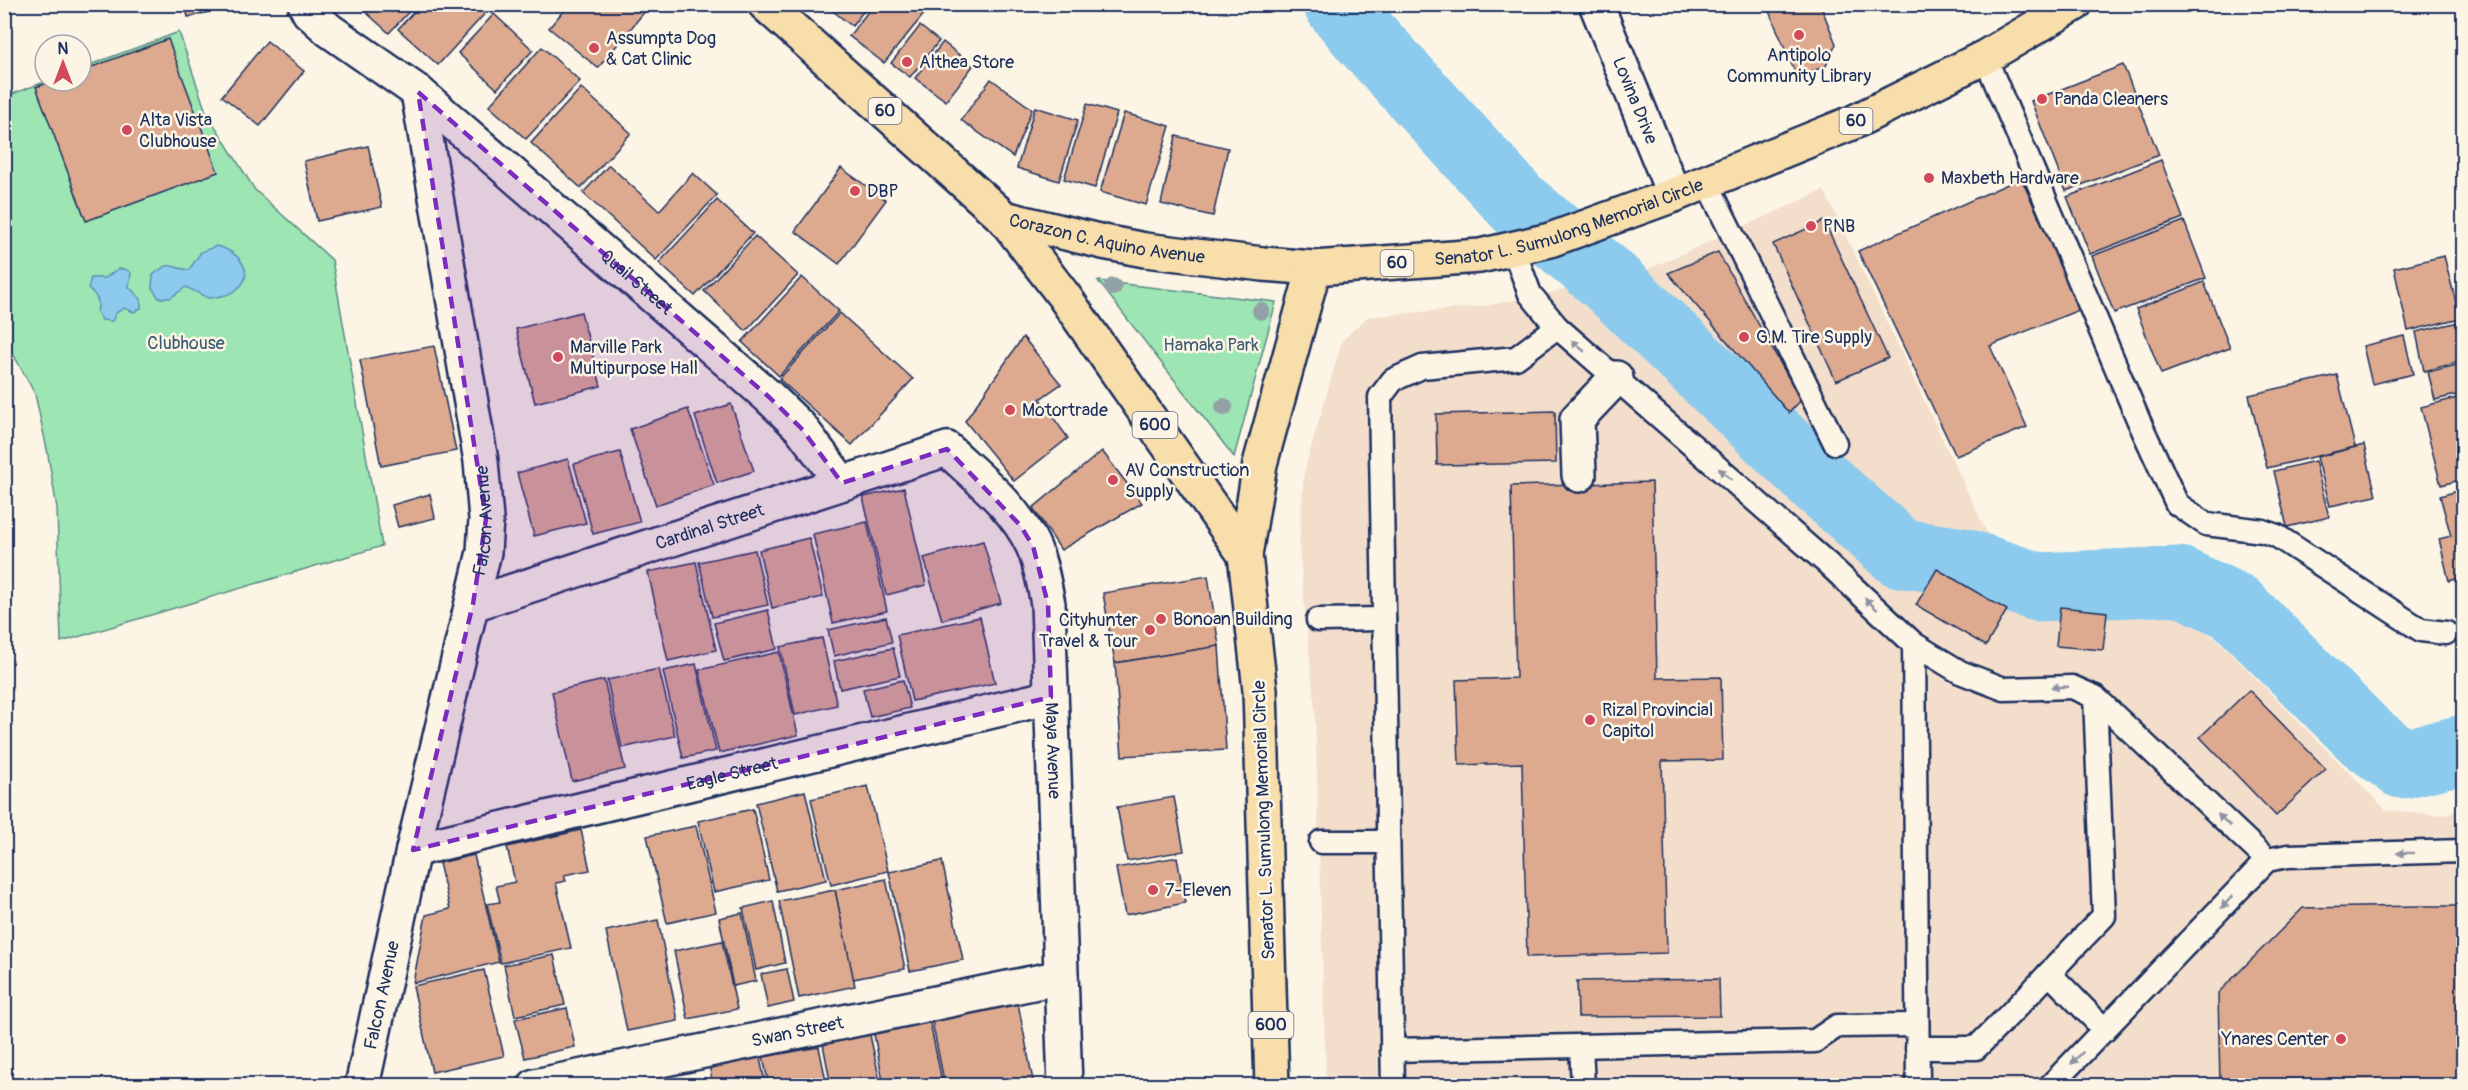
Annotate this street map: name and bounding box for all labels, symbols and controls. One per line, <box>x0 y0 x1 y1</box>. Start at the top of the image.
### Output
place label: Assumpta Dog & Cat Clinic <box>606 27 716 71</box>
marker: Antipolo Community Library <box>1792 28 1806 42</box>
north arrow <box>33 33 93 93</box>
text: N <box>58 39 69 59</box>
marker: Assumpta Dog & Cat Clinic <box>587 41 601 55</box>
place label: Antipolo Community Library <box>1727 44 1872 88</box>
place label: Althea Store <box>919 51 1014 74</box>
street label: Lovina Drive <box>1607 53 1663 147</box>
marker: Althea Store <box>900 55 914 69</box>
place label: Panda Cleaners <box>2054 88 2168 111</box>
marker: Panda Cleaners <box>2035 92 2049 106</box>
road number: 60 <box>868 98 902 124</box>
road number: 60 <box>1840 108 1872 134</box>
place label: Alta Vista Clubhouse <box>139 109 216 153</box>
marker: Alta Vista Clubhouse <box>120 123 134 137</box>
place label: Maxbeth Hardware <box>1941 167 2079 190</box>
marker: Maxbeth Hardware <box>1922 171 1936 185</box>
street label: Senator L. Sumulong Memorial Circle <box>1433 173 1707 271</box>
place label: DBP <box>867 180 898 203</box>
marker: DBP <box>848 184 862 198</box>
street label: Corazon C. Aquino Avenue <box>1007 208 1206 269</box>
place label: PNB <box>1823 215 1855 238</box>
marker: PNB <box>1804 219 1818 233</box>
street label: Quail Street <box>596 244 678 320</box>
road number: 60 <box>1380 250 1414 276</box>
place label: G.M. Tire Supply <box>1756 326 1872 349</box>
marker: G.M. Tire Supply <box>1737 330 1751 344</box>
park label: Clubhouse <box>147 332 225 355</box>
park label: Hamaka Park <box>1163 334 1259 357</box>
place label: Marville Park Multipurpose Hall <box>570 336 698 380</box>
one-way arrow <box>1571 339 1586 352</box>
marker: Marville Park Multipurpose Hall <box>551 350 565 364</box>
place label: Motortrade <box>1022 399 1108 422</box>
marker: Motortrade <box>1003 403 1017 417</box>
road number: 600 <box>1132 412 1178 438</box>
place label: AV Construction Supply <box>1125 459 1250 503</box>
street label: Falcon Avenue <box>467 465 498 578</box>
one-way arrow <box>1718 467 1733 481</box>
marker: AV Construction Supply <box>1106 473 1120 487</box>
street label: Cardinal Street <box>652 498 768 555</box>
one-way arrow <box>1864 598 1879 611</box>
place label: Bonoan Building <box>1173 608 1293 631</box>
place label: Cityhunter Travel & Tour <box>1039 609 1139 653</box>
marker: Bonoan Building <box>1154 612 1168 626</box>
marker: Cityhunter Travel & Tour <box>1143 623 1157 637</box>
street label: Senator L. Sumulong Memorial Circle <box>1248 680 1280 960</box>
one-way arrow <box>2050 683 2069 692</box>
place label: Rizal Provincial Capitol <box>1602 699 1713 743</box>
street label: Maya Avenue <box>1040 702 1066 800</box>
marker: Rizal Provincial Capitol <box>1583 713 1597 727</box>
street label: Eagle Street <box>684 751 780 796</box>
one-way arrow <box>2218 813 2232 827</box>
one-way arrow <box>2396 848 2415 857</box>
place label: 7-Eleven <box>1165 879 1232 902</box>
marker: 7-Eleven <box>1146 883 1160 897</box>
one-way arrow <box>2220 895 2234 909</box>
street label: Falcon Avenue <box>359 939 405 1052</box>
street label: Swan Street <box>749 1011 846 1052</box>
road number: 600 <box>1248 1012 1294 1038</box>
place label: Ynares Center <box>2220 1028 2330 1051</box>
marker: Ynares Center <box>2334 1032 2348 1046</box>
one-way arrow <box>2071 1051 2085 1065</box>

